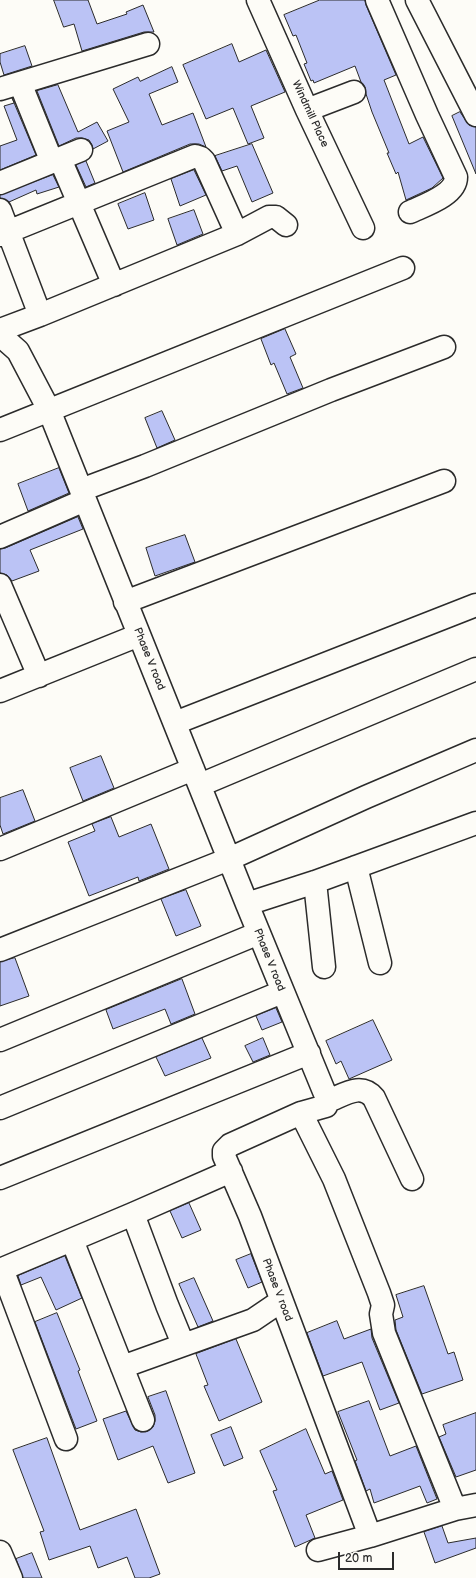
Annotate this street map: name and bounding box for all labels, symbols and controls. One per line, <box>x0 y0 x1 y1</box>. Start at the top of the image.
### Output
street label: Windmill Place <box>289 79 331 149</box>
street label: Phase V road <box>130 626 168 692</box>
street label: Phase V road <box>250 927 288 993</box>
street label: Phase V road <box>259 1257 295 1323</box>
scale bar <box>340 1544 396 1570</box>
text: 20 m <box>345 1551 372 1566</box>

